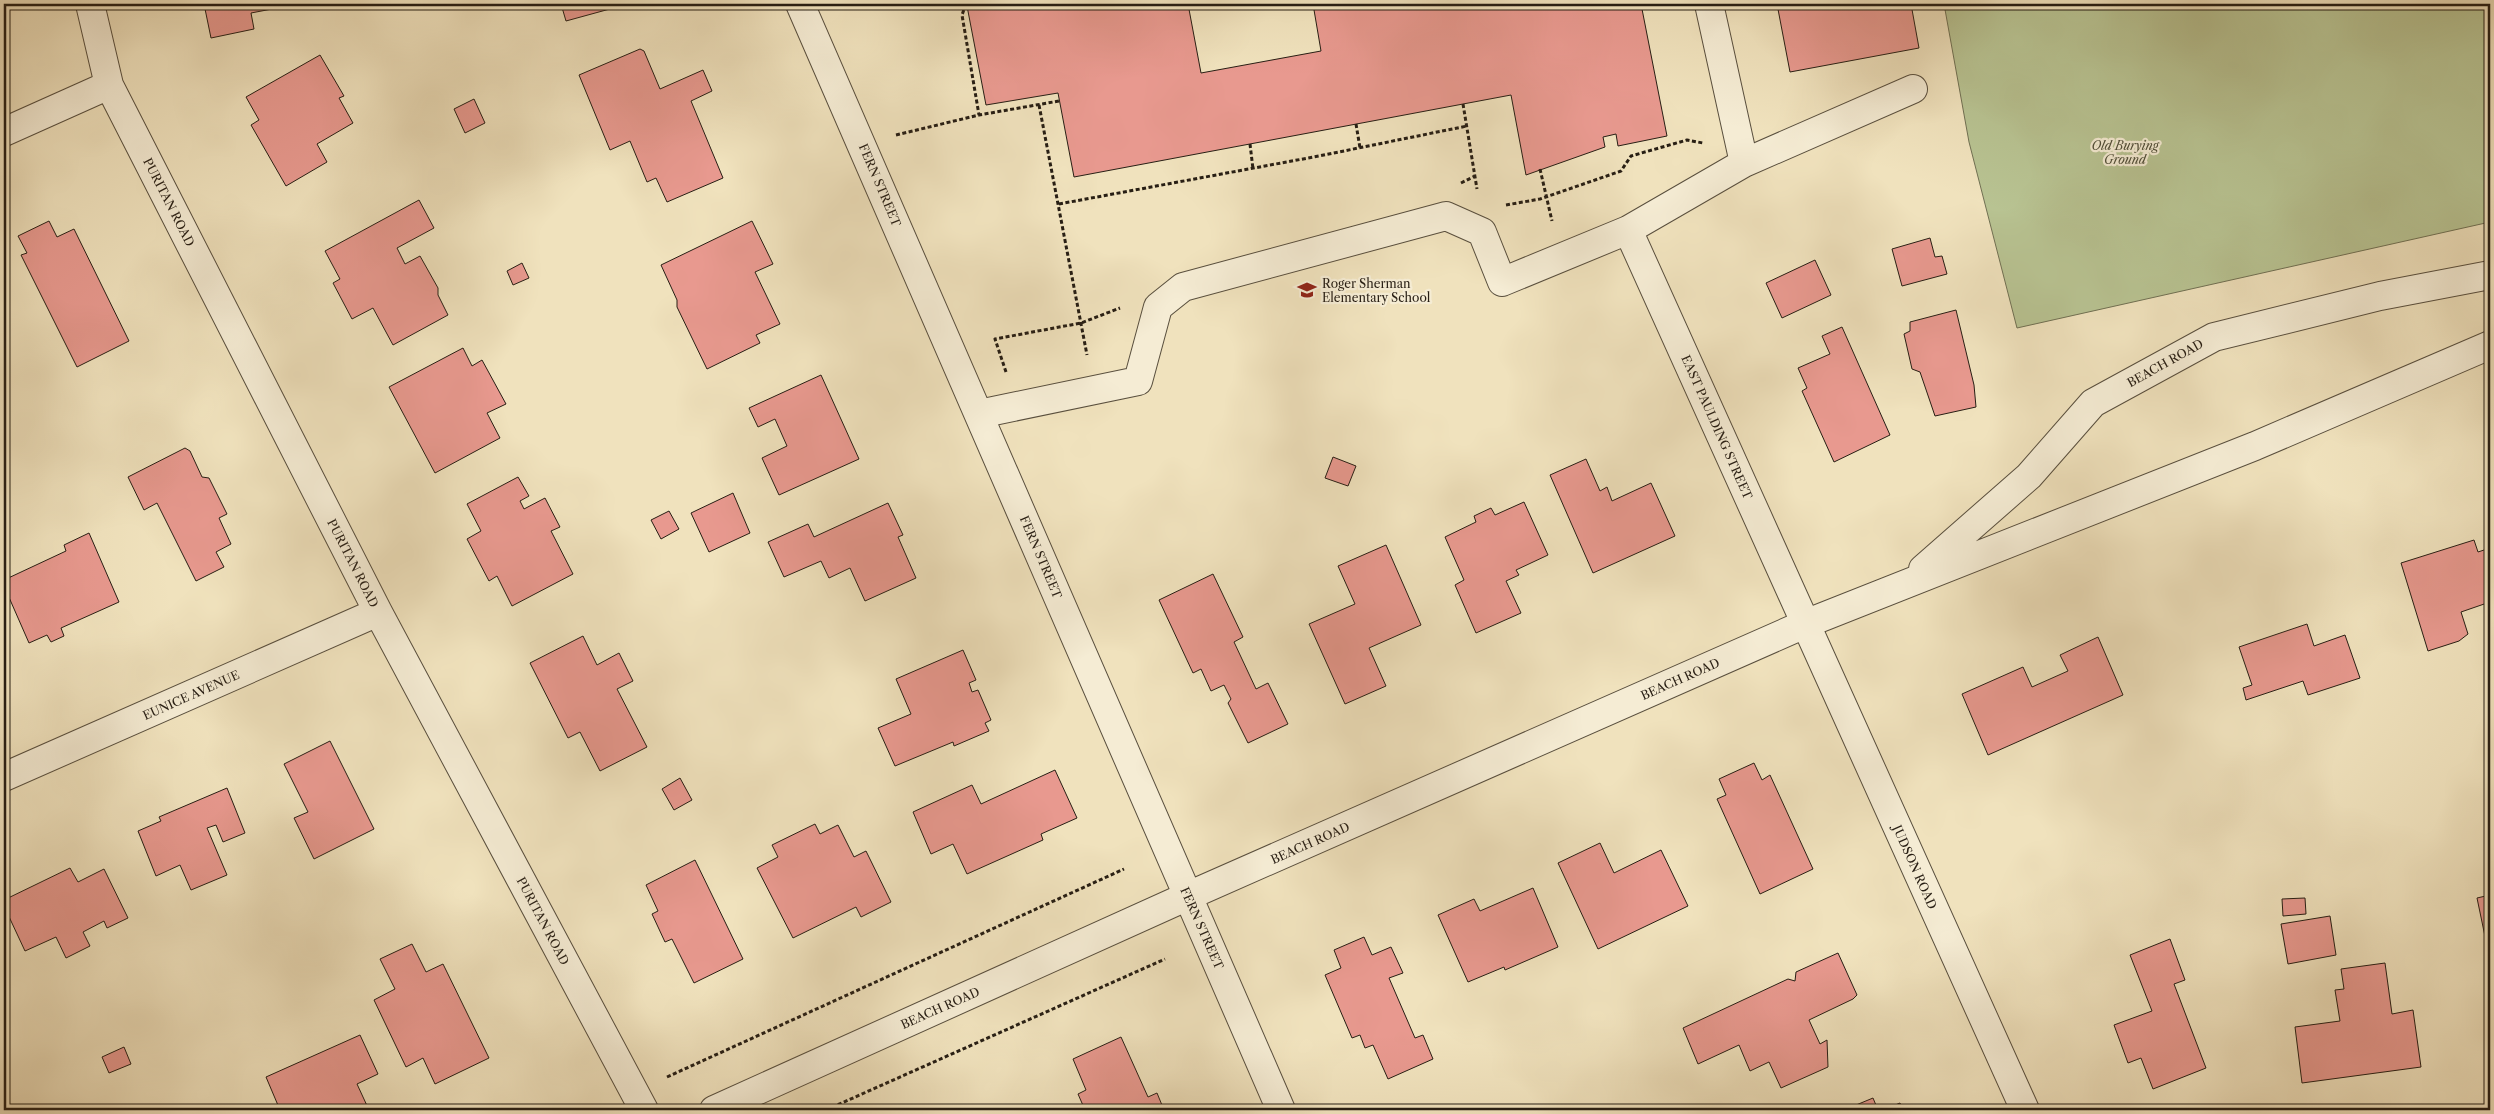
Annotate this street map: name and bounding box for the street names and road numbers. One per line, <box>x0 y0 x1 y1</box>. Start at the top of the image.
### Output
street label: FERN STREET <box>856 141 904 229</box>
street label: PURITAN ROAD <box>140 155 198 249</box>
street label: BEACH ROAD <box>2124 336 2206 390</box>
street label: EAST PAULDING STREET <box>1678 353 1756 501</box>
street label: FERN STREET <box>1017 513 1065 601</box>
street label: PURITAN ROAD <box>324 516 382 610</box>
street label: BEACH ROAD <box>1638 655 1722 703</box>
street label: EUNICE AVENUE <box>140 667 242 723</box>
street label: BEACH ROAD <box>1268 819 1352 867</box>
street label: JUDSON ROAD <box>1889 821 1940 912</box>
street label: PURITAN ROAD <box>514 874 573 968</box>
street label: FERN STREET <box>1177 885 1227 971</box>
street label: BEACH ROAD <box>898 984 982 1032</box>

